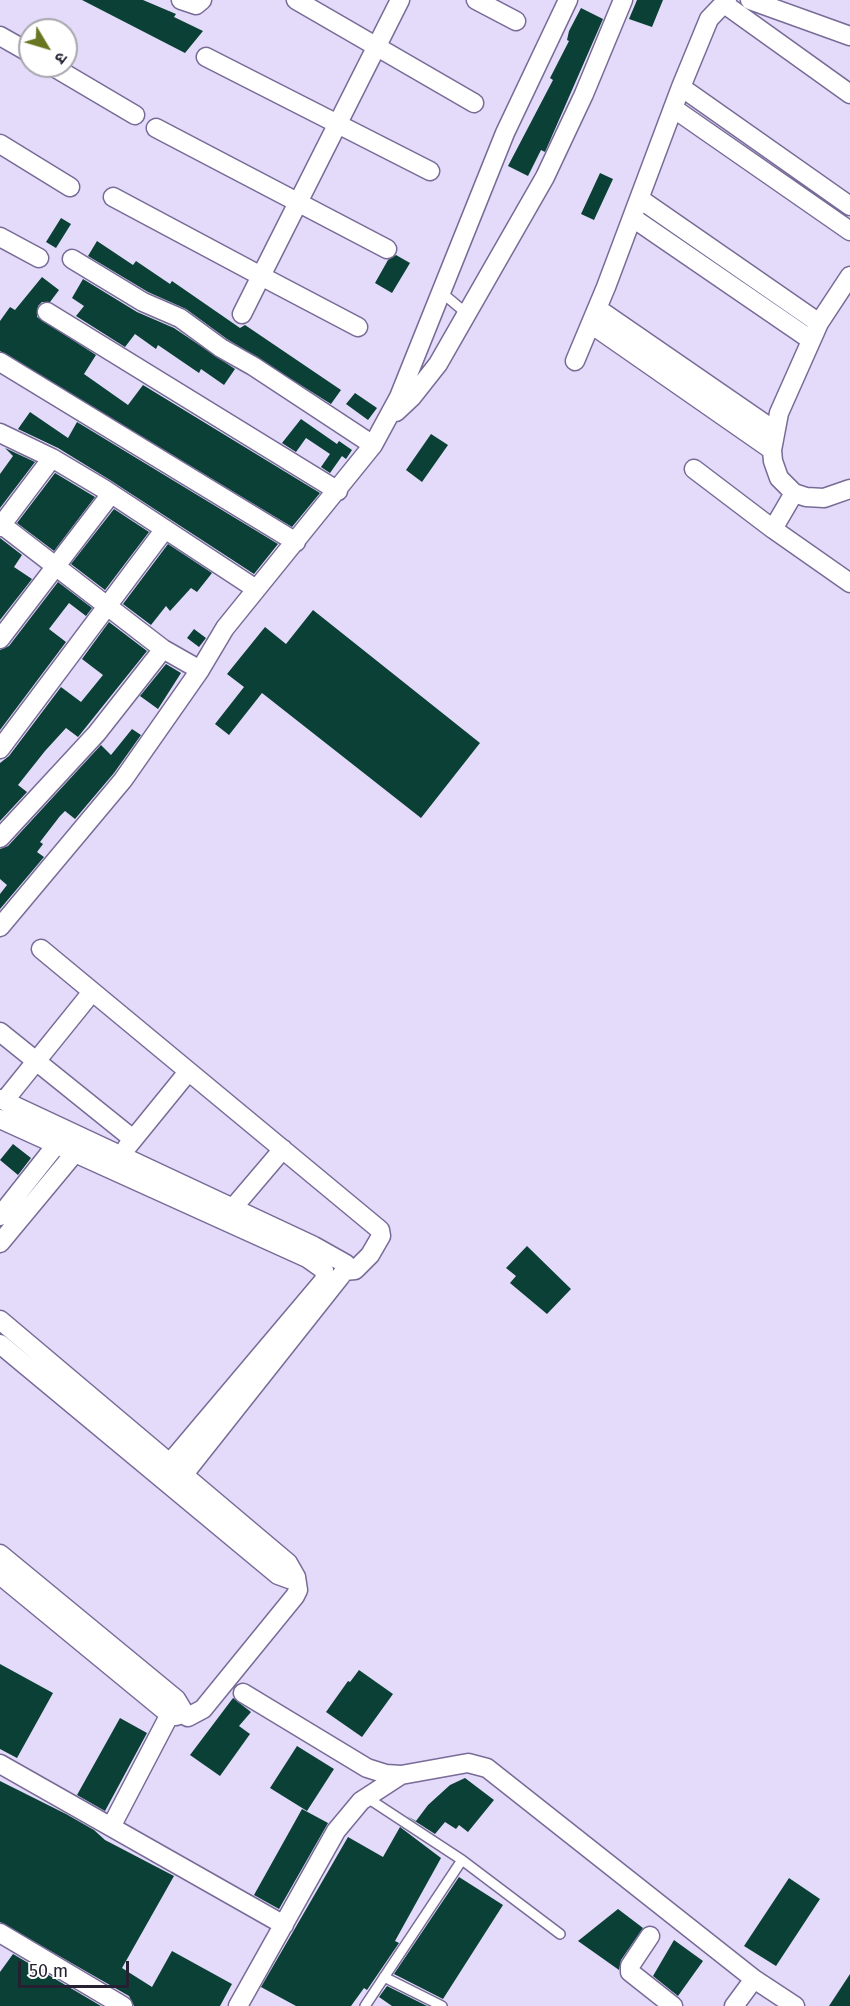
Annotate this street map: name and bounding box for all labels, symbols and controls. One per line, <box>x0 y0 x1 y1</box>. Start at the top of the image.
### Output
north arrow <box>18 18 78 78</box>
text: उ <box>51 49 71 68</box>
scale bar <box>21 1949 132 1987</box>
text: 50 m <box>29 1960 68 1982</box>

